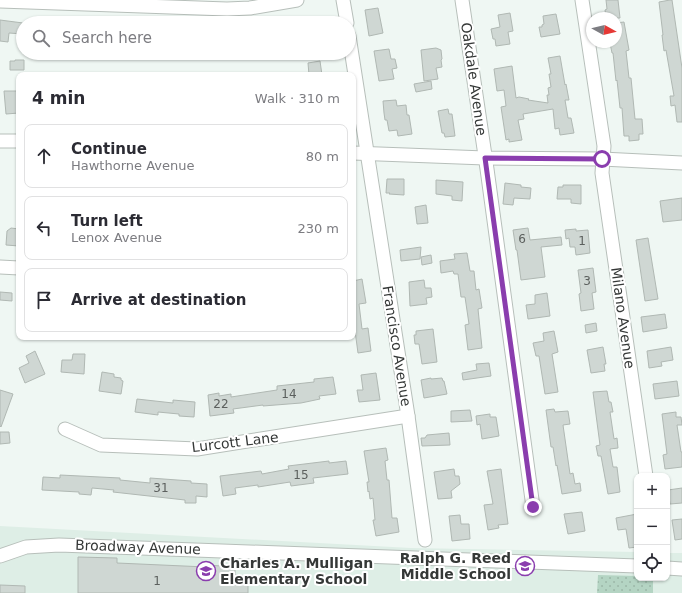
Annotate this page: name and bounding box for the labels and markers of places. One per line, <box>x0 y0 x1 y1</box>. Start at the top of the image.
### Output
place label: Ralph G. Reed Middle School <box>400 550 511 582</box>
place label: Charles A. Mulligan Elementary School <box>220 555 373 587</box>
school or university icon: Ralph G. Reed Middle School <box>514 555 536 577</box>
school or university icon: Charles A. Mulligan Elementary School <box>195 560 217 582</box>

